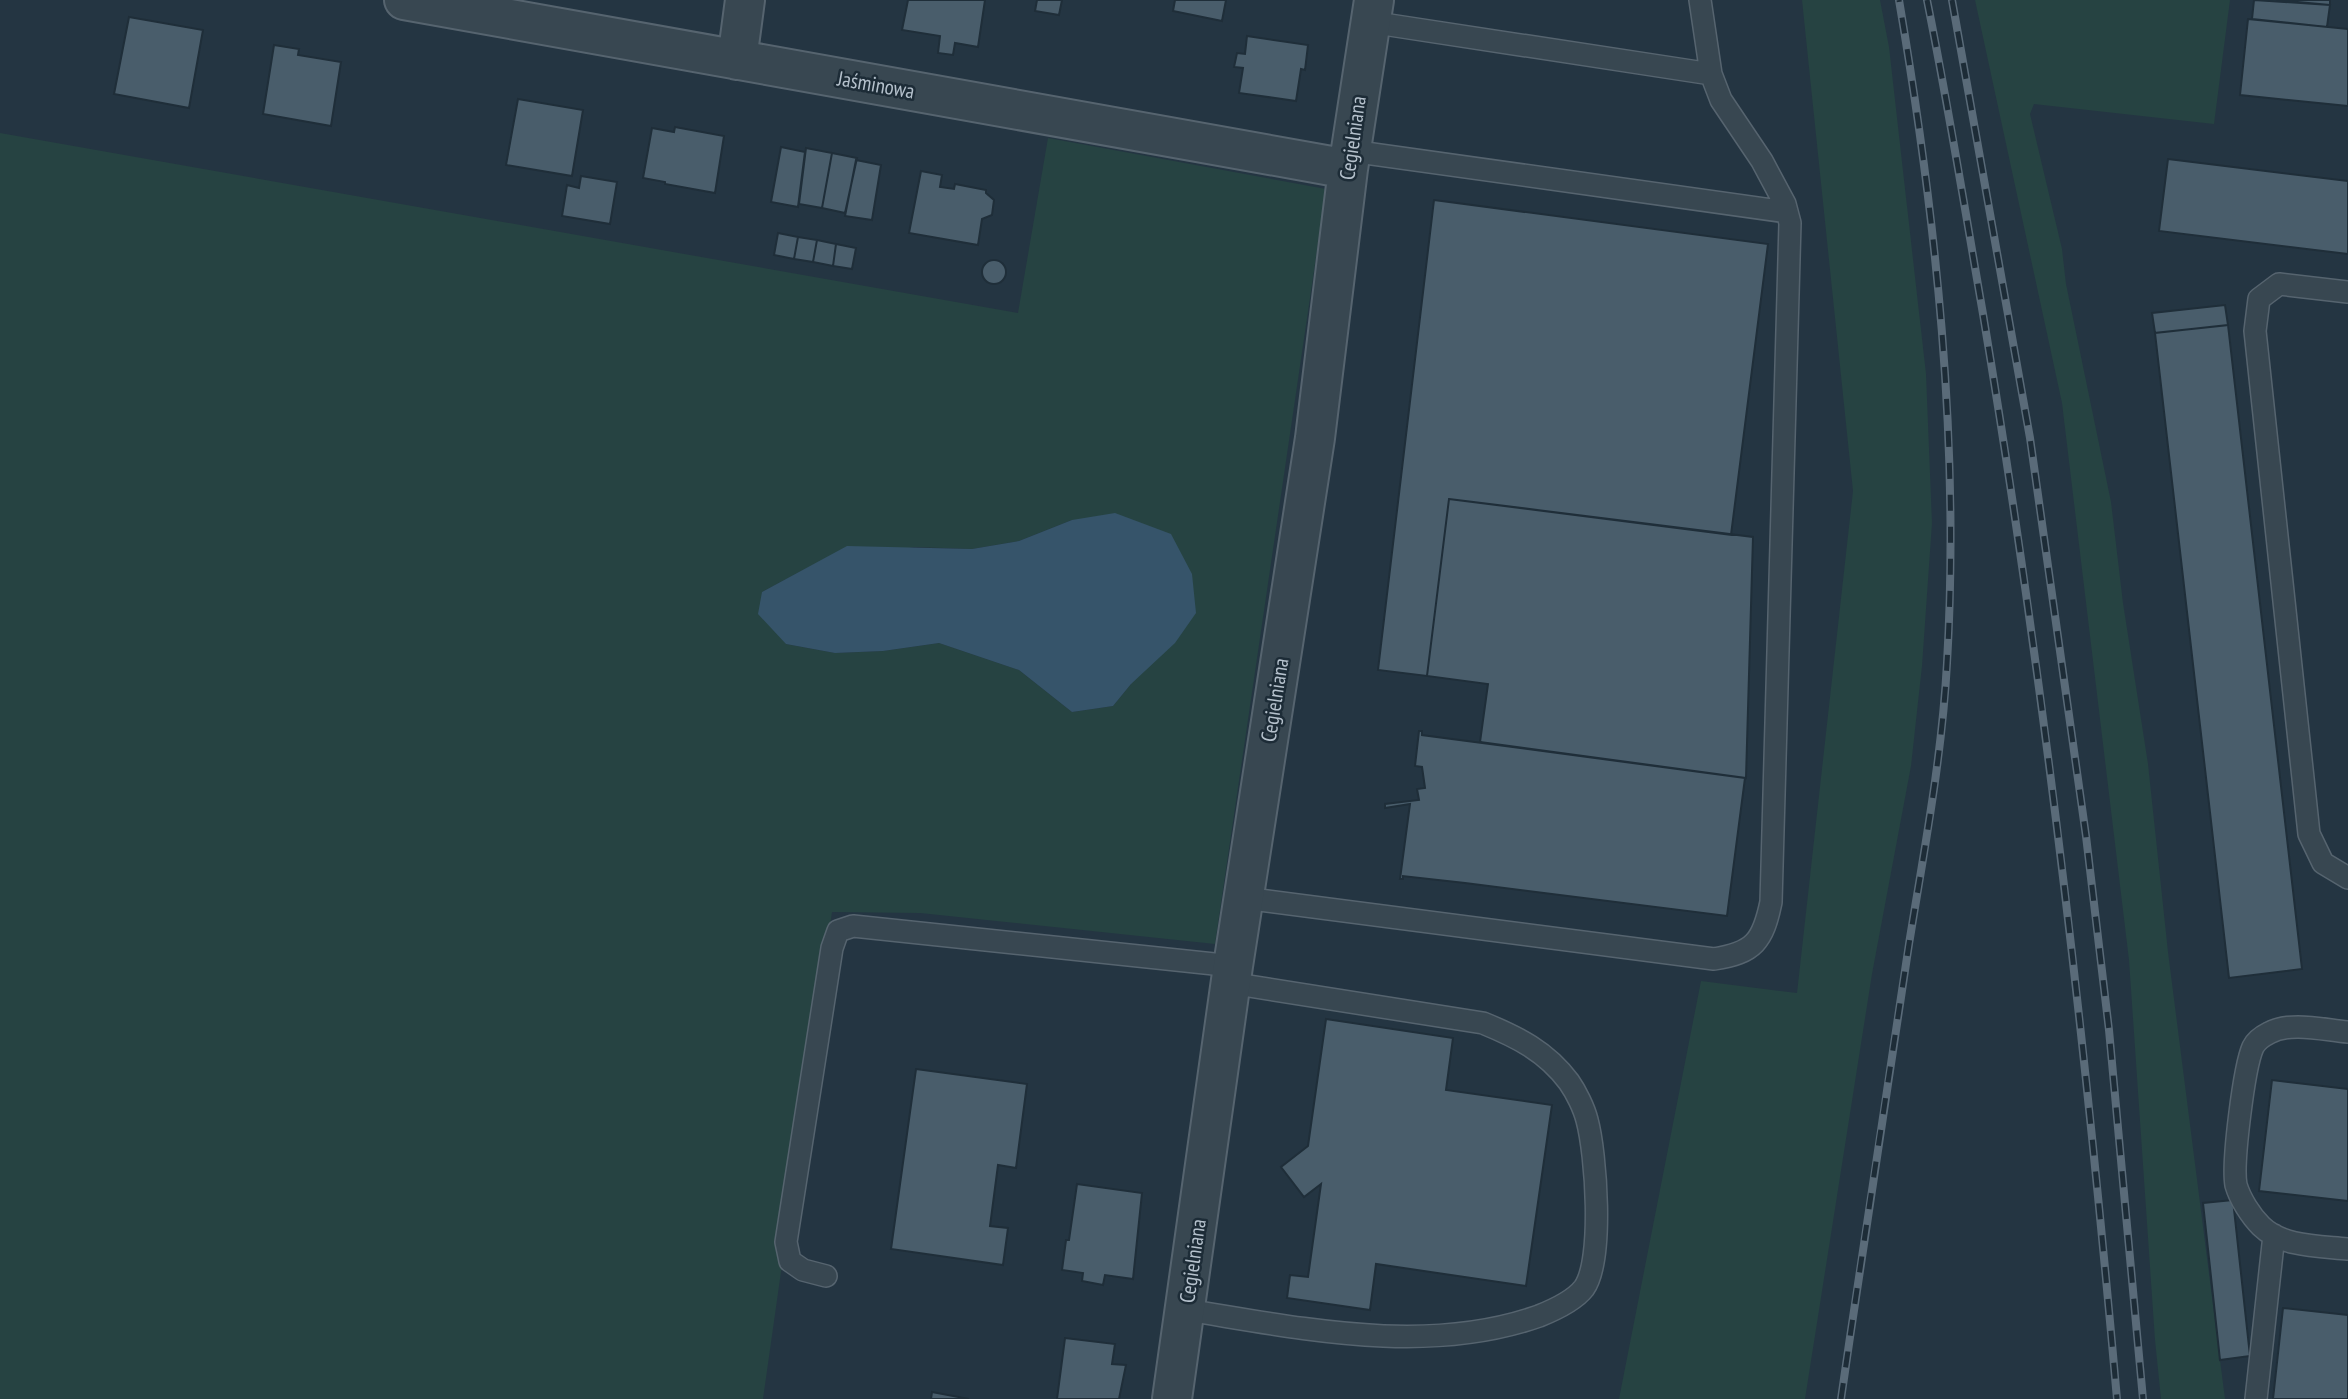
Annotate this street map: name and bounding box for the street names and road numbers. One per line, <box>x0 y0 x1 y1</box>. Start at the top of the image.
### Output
street label: Jaśminowa <box>835 64 917 105</box>
street label: Cegielniana <box>1333 94 1372 182</box>
street label: Cegielniana <box>1255 656 1294 744</box>
street label: Cegielniana <box>1173 1217 1212 1305</box>

